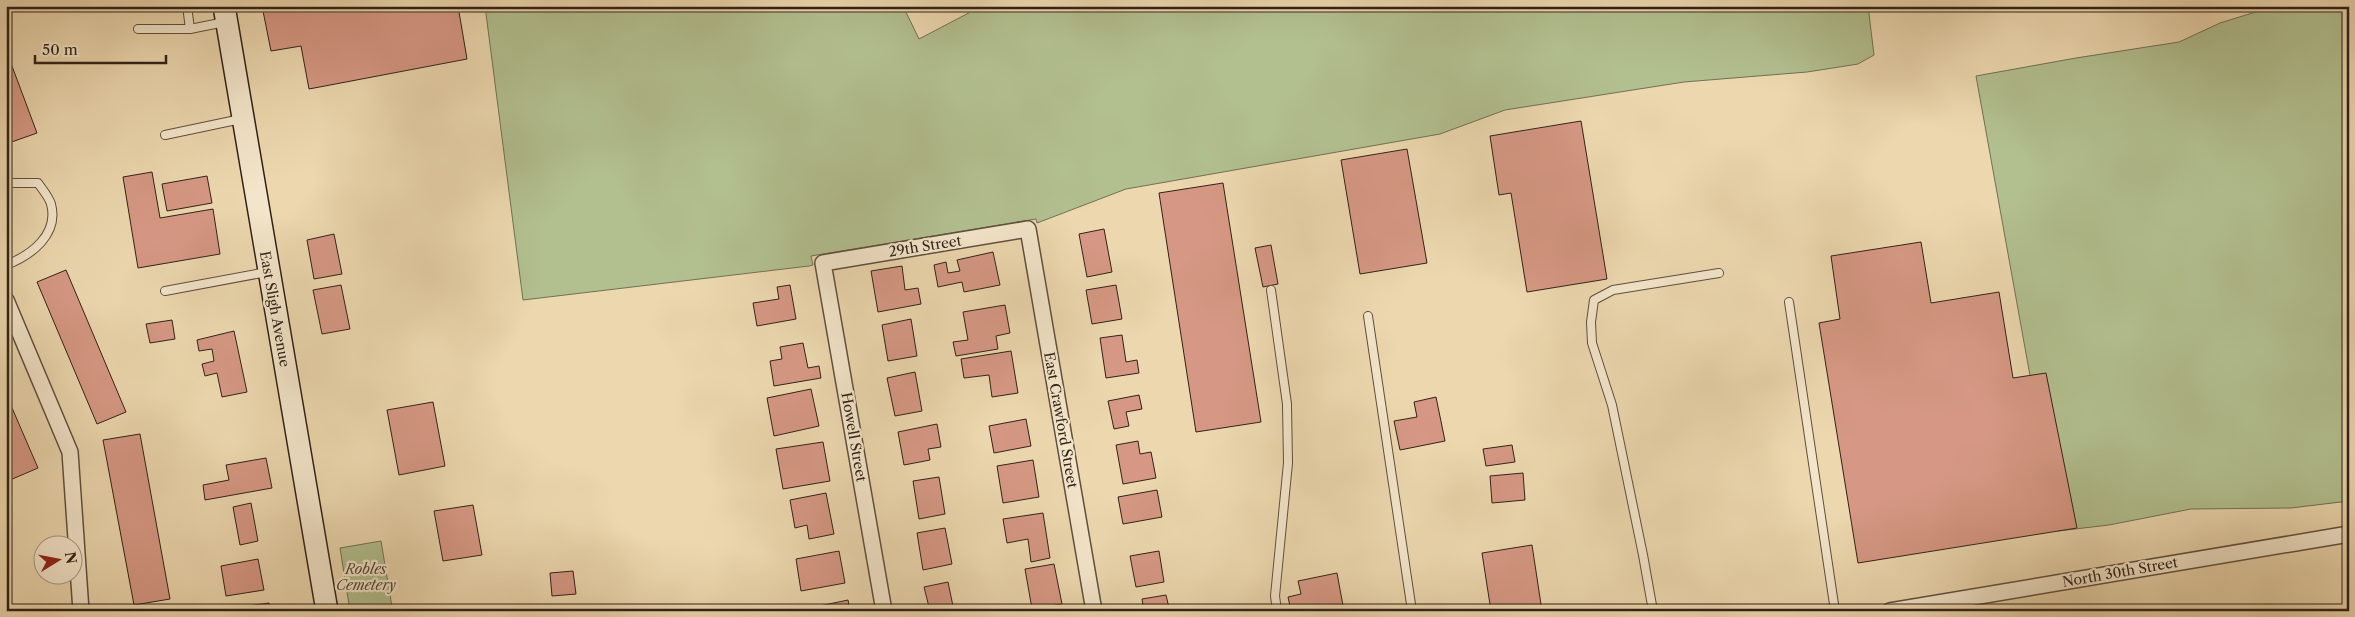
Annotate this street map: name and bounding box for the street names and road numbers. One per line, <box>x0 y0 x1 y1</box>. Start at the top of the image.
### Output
street label: 29th Street <box>887 231 963 261</box>
street label: East Sligh Avenue <box>256 250 294 369</box>
street label: East Crawford Street <box>1040 350 1082 490</box>
street label: Howell Street <box>837 391 871 483</box>
street label: North 30th Street <box>2061 553 2179 591</box>

